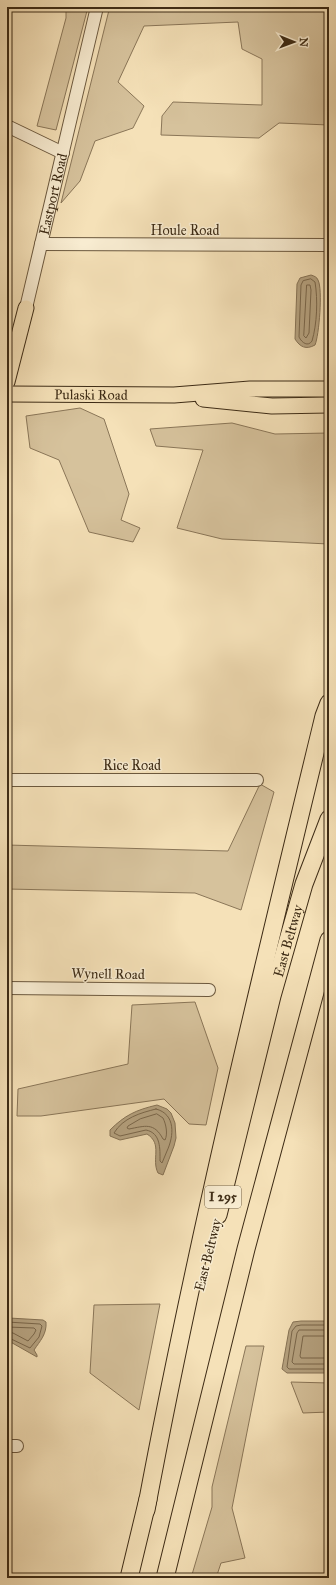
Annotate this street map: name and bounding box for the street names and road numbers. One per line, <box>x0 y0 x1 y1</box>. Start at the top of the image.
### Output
street label: Eastport Road <box>35 152 71 237</box>
street label: Houle Road <box>151 222 219 239</box>
street label: Pulaski Road <box>54 386 128 403</box>
street label: Rice Road <box>103 757 161 774</box>
street label: East Beltway <box>269 902 306 979</box>
street label: Wynell Road <box>71 965 145 983</box>
road number: I 295 <box>205 1186 241 1208</box>
street label: East Beltway <box>191 1217 225 1293</box>

